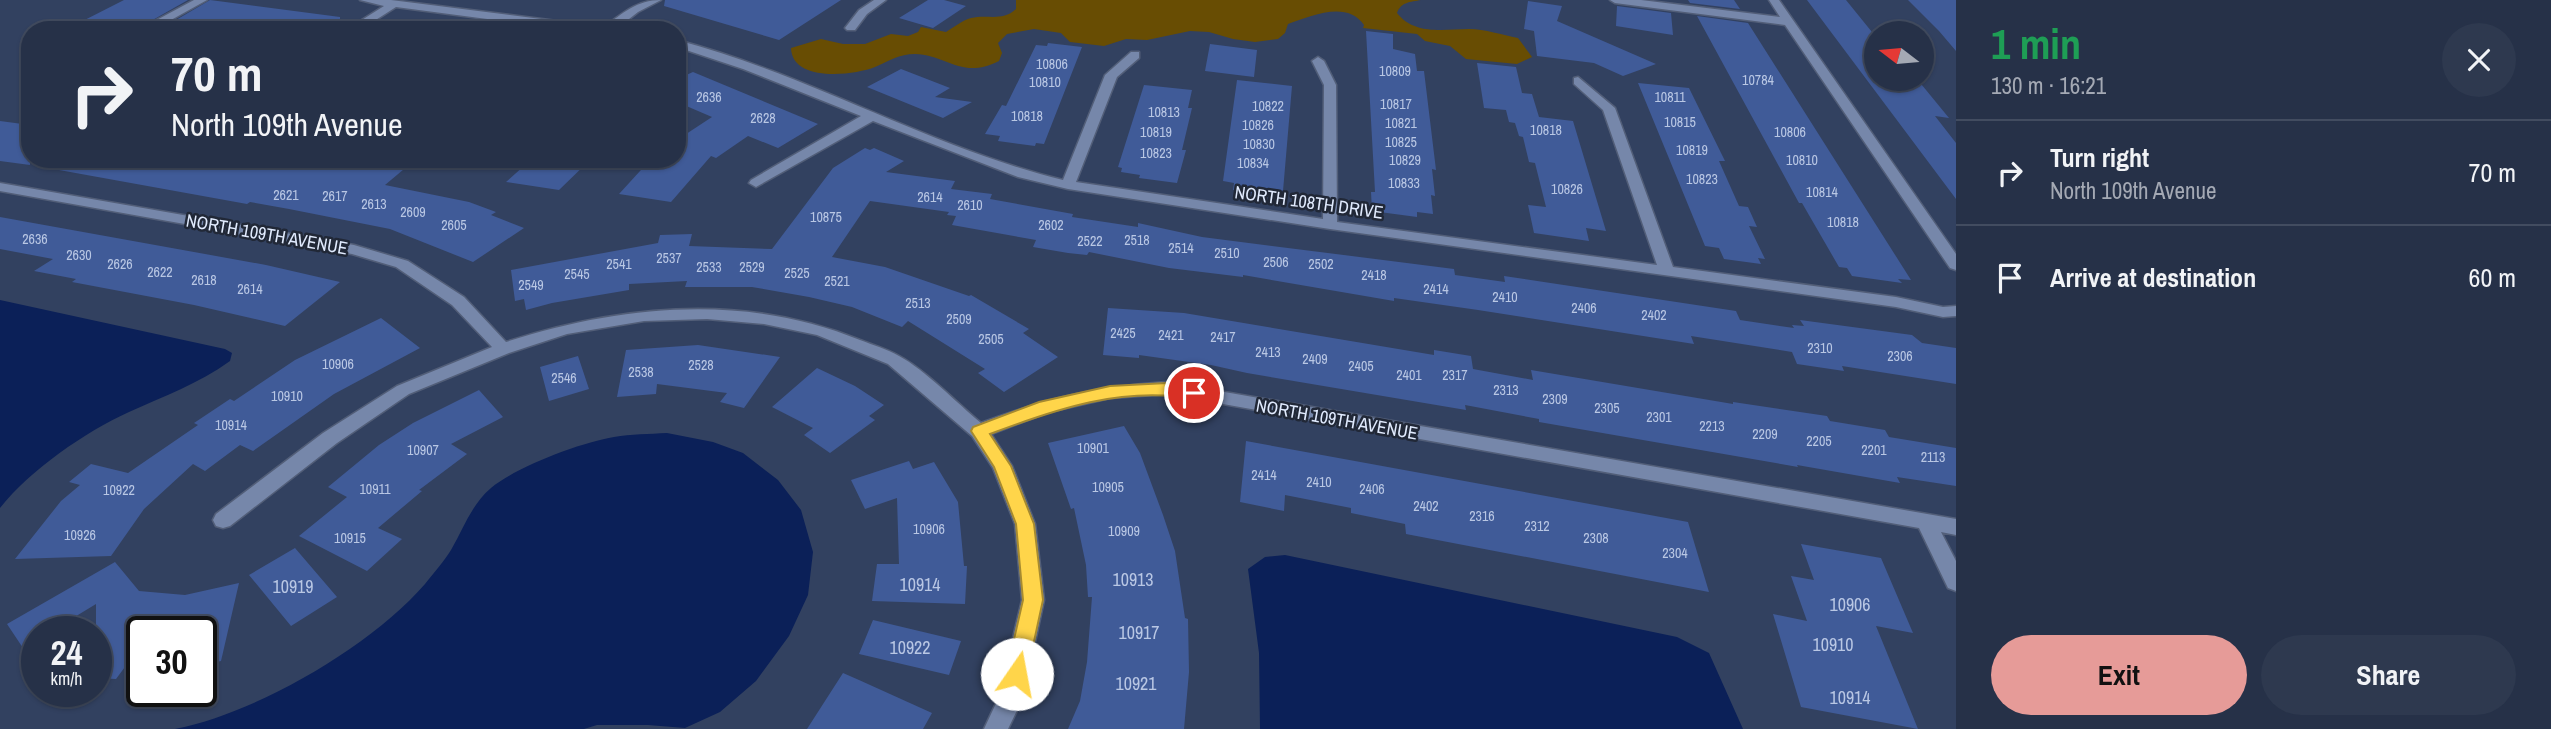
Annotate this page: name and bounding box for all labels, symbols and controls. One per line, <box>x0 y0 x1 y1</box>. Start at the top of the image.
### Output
text: 1 min <box>1991 16 2081 72</box>
north arrow <box>1864 21 1934 91</box>
map controls <box>1864 21 1934 91</box>
button: close <box>2442 23 2516 97</box>
text: 70 m <box>171 40 263 106</box>
icon: right <box>56 49 147 140</box>
house number: 10806 <box>1036 55 1068 73</box>
house number: 10809 <box>1379 62 1411 80</box>
text: 130 m · 16:21 <box>1991 70 2106 101</box>
house number: 10784 <box>1742 71 1775 89</box>
house number: 10810 <box>1029 73 1061 91</box>
house number: 2636 <box>696 88 722 106</box>
house number: 10811 <box>1654 88 1686 106</box>
house number: 10817 <box>1380 95 1412 113</box>
house number: 10822 <box>1252 97 1284 115</box>
text: North 109th Avenue <box>171 103 403 146</box>
house number: 10813 <box>1148 103 1180 121</box>
house number: 10818 <box>1011 107 1043 125</box>
house number: 2628 <box>750 109 776 127</box>
house number: 10815 <box>1664 113 1696 131</box>
house number: 10821 <box>1385 114 1418 132</box>
house number: 10826 <box>1242 116 1274 134</box>
house number: 10818 <box>1530 121 1562 139</box>
house number: 10819 <box>1140 123 1172 141</box>
house number: 10806 <box>1774 123 1806 141</box>
house number: 10825 <box>1385 133 1417 151</box>
house number: 10830 <box>1243 135 1275 153</box>
text: Turn right <box>2050 140 2149 175</box>
house number: 10819 <box>1676 141 1708 159</box>
house number: 10823 <box>1140 144 1172 162</box>
house number: 10829 <box>1389 151 1421 169</box>
house number: 10810 <box>1786 151 1818 169</box>
house number: 10834 <box>1237 154 1270 172</box>
icon: right <box>1991 154 2029 192</box>
text: 70 m <box>2469 155 2516 190</box>
house number: 10823 <box>1686 170 1718 188</box>
house number: 10833 <box>1388 174 1420 192</box>
text: North 109th Avenue <box>2050 175 2216 206</box>
street label: NORTH 108TH DRIVE <box>1233 179 1385 225</box>
house number: 10826 <box>1551 180 1583 198</box>
house number: 10814 <box>1806 183 1839 201</box>
house number: 2621 <box>273 186 299 204</box>
house number: 2617 <box>322 187 348 205</box>
house number: 2614 <box>917 188 943 206</box>
house number: 2613 <box>361 195 387 213</box>
house number: 2610 <box>957 196 983 214</box>
house number: 2609 <box>400 203 426 221</box>
street label: NORTH 109TH AVENUE <box>184 207 350 261</box>
house number: 10875 <box>810 208 842 226</box>
house number: 10818 <box>1827 213 1859 231</box>
house number: 2605 <box>441 216 467 234</box>
house number: 2602 <box>1038 216 1064 234</box>
house number: 2636 <box>22 230 48 248</box>
house number: 2518 <box>1124 231 1150 249</box>
house number: 2522 <box>1077 232 1103 250</box>
house number: 2514 <box>1168 239 1194 257</box>
house number: 2510 <box>1214 244 1240 262</box>
house number: 2630 <box>66 246 92 264</box>
house number: 2537 <box>656 249 682 267</box>
house number: 2506 <box>1263 253 1289 271</box>
house number: 2626 <box>107 255 133 273</box>
house number: 2541 <box>606 255 632 273</box>
house number: 2502 <box>1308 255 1334 273</box>
house number: 2533 <box>696 258 722 276</box>
house number: 2529 <box>739 258 765 276</box>
icon: arrive <box>1991 259 2029 297</box>
text: Arrive at destination <box>2050 260 2256 295</box>
text: 60 m <box>2469 260 2516 295</box>
house number: 2622 <box>147 263 173 281</box>
house number: 2525 <box>784 264 810 282</box>
house number: 2545 <box>564 265 590 283</box>
house number: 2418 <box>1361 266 1387 284</box>
house number: 2618 <box>191 271 217 289</box>
house number: 2521 <box>824 272 850 290</box>
house number: 2549 <box>518 276 544 294</box>
house number: 2614 <box>237 280 263 298</box>
house number: 2414 <box>1423 280 1449 298</box>
house number: 2410 <box>1492 288 1518 306</box>
house number: 2513 <box>905 294 931 312</box>
house number: 2406 <box>1571 299 1597 317</box>
house number: 2402 <box>1641 306 1667 324</box>
house number: 2509 <box>946 310 972 328</box>
house number: 2425 <box>1110 324 1136 342</box>
house number: 2421 <box>1158 326 1184 344</box>
house number: 2417 <box>1210 328 1236 346</box>
house number: 2505 <box>978 330 1004 348</box>
house number: 2310 <box>1807 339 1833 357</box>
house number: 2413 <box>1255 343 1281 361</box>
house number: 2306 <box>1887 347 1913 365</box>
house number: 2409 <box>1302 350 1328 368</box>
house number: 10906 <box>322 355 354 373</box>
house number: 2528 <box>688 356 714 374</box>
house number: 2405 <box>1348 357 1374 375</box>
house number: 2538 <box>628 363 654 381</box>
pin <box>1164 363 1224 423</box>
house number: 2401 <box>1396 366 1422 384</box>
house number: 2317 <box>1442 366 1468 384</box>
house number: 2546 <box>551 369 577 387</box>
icon: arrive <box>1175 374 1213 412</box>
house number: 2313 <box>1493 381 1519 399</box>
house number: 10910 <box>271 387 303 405</box>
house number: 2309 <box>1542 390 1568 408</box>
street label: NORTH 109TH AVENUE <box>1254 392 1420 446</box>
house number: 2305 <box>1594 399 1620 417</box>
house number: 2301 <box>1646 408 1672 426</box>
house number: 10914 <box>215 416 248 434</box>
house number: 2213 <box>1699 417 1725 435</box>
house number: 2209 <box>1752 425 1778 443</box>
house number: 2205 <box>1806 432 1832 450</box>
house number: 10901 <box>1077 439 1110 457</box>
house number: 10907 <box>407 441 439 459</box>
house number: 2201 <box>1861 441 1887 459</box>
house number: 2113 <box>1921 448 1945 466</box>
house number: 2414 <box>1251 466 1277 484</box>
house number: 2410 <box>1306 473 1332 491</box>
house number: 10905 <box>1092 478 1124 496</box>
house number: 10911 <box>359 480 391 498</box>
house number: 2406 <box>1359 480 1385 498</box>
house number: 10922 <box>103 481 135 499</box>
house number: 2402 <box>1413 497 1439 515</box>
house number: 2316 <box>1469 507 1495 525</box>
house number: 2312 <box>1524 517 1550 535</box>
house number: 10906 <box>913 520 945 538</box>
house number: 10909 <box>1108 522 1140 540</box>
house number: 10926 <box>64 526 96 544</box>
house number: 10915 <box>334 529 366 547</box>
house number: 2308 <box>1583 529 1609 547</box>
house number: 2304 <box>1662 544 1688 562</box>
house number: 10913 <box>1112 567 1154 592</box>
house number: 10914 <box>899 572 941 597</box>
house number: 10919 <box>272 574 314 599</box>
house number: 10906 <box>1829 592 1871 617</box>
speed limit sign: 30 <box>126 616 217 707</box>
house number: 10917 <box>1118 620 1160 645</box>
text: 24 <box>51 629 82 676</box>
house number: 10910 <box>1812 632 1854 657</box>
house number: 10922 <box>889 635 931 660</box>
button: Exit <box>1991 635 2247 715</box>
button: Share <box>2261 635 2516 715</box>
position arrow <box>980 637 1054 711</box>
text: km/h <box>51 666 83 691</box>
house number: 10921 <box>1115 671 1157 696</box>
house number: 10914 <box>1829 685 1871 710</box>

